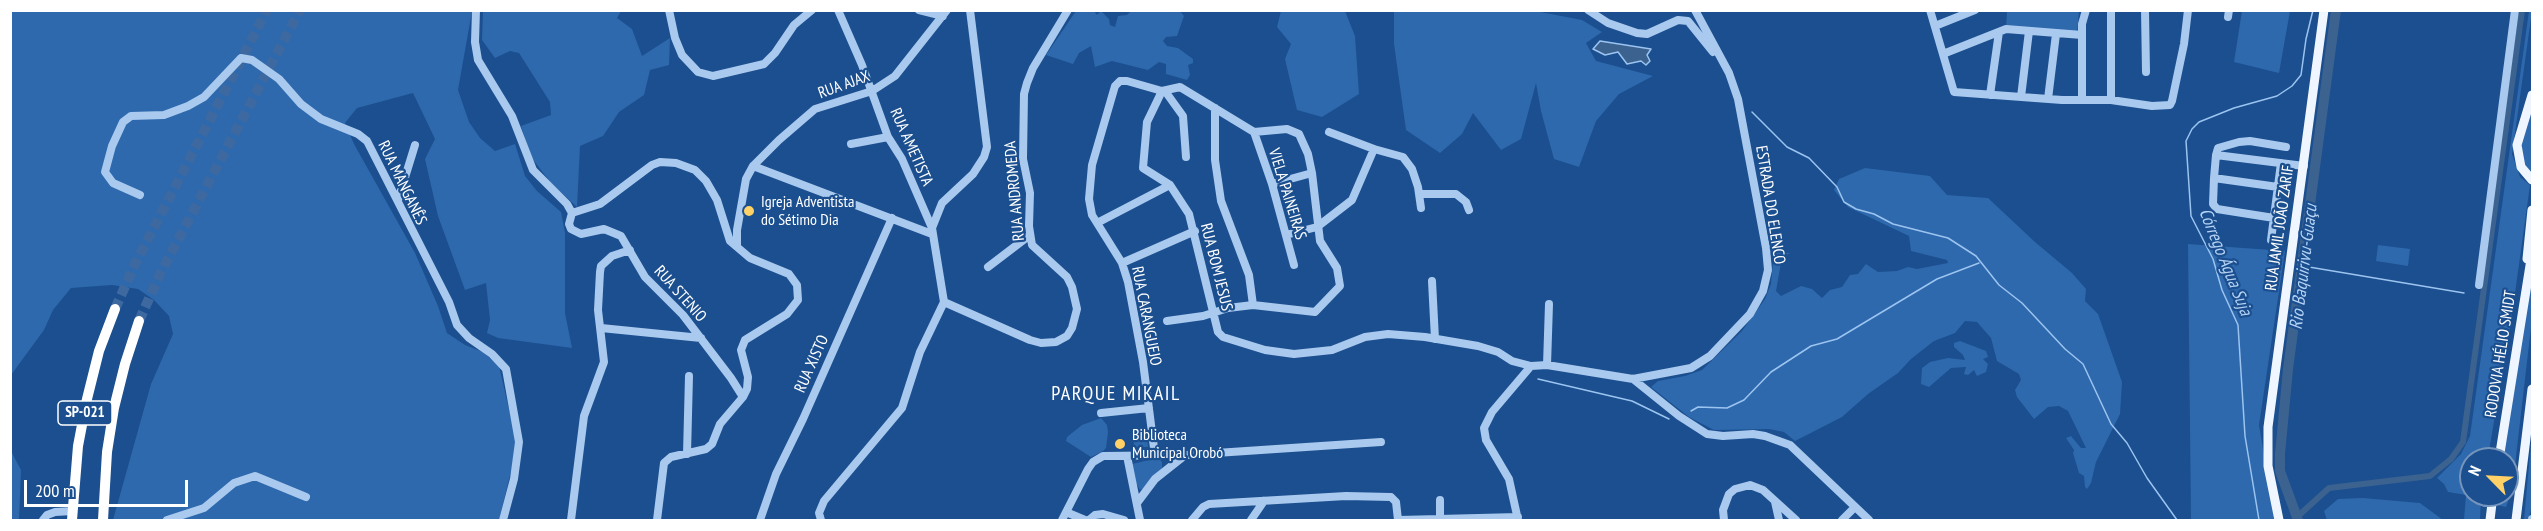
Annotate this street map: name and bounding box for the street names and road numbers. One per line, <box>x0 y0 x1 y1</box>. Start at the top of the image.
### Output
street label: RUA AJAX <box>816 67 872 103</box>
street label: RUA AMETISTA <box>885 105 937 189</box>
street label: RUA MANGANÊS <box>373 138 431 228</box>
street label: RUA ANDROMEDA <box>1001 140 1029 242</box>
street label: ESTRADA DO ELENCO <box>1751 144 1789 266</box>
street label: VIELA PAINEIRAS <box>1264 146 1310 242</box>
street label: RUA JAMIL JOÃO ZARIF <box>2262 164 2298 292</box>
street label: RUA BOM JESUS <box>1196 221 1236 313</box>
street label: RUA STENIO <box>650 262 710 326</box>
street label: RUA CARANGUEJO <box>1127 265 1165 367</box>
street label: RODOVIA HÉLIO SMIDT <box>2481 289 2521 419</box>
street label: RUA XISTO <box>791 332 833 396</box>
road number: SP-021 <box>58 401 112 425</box>

